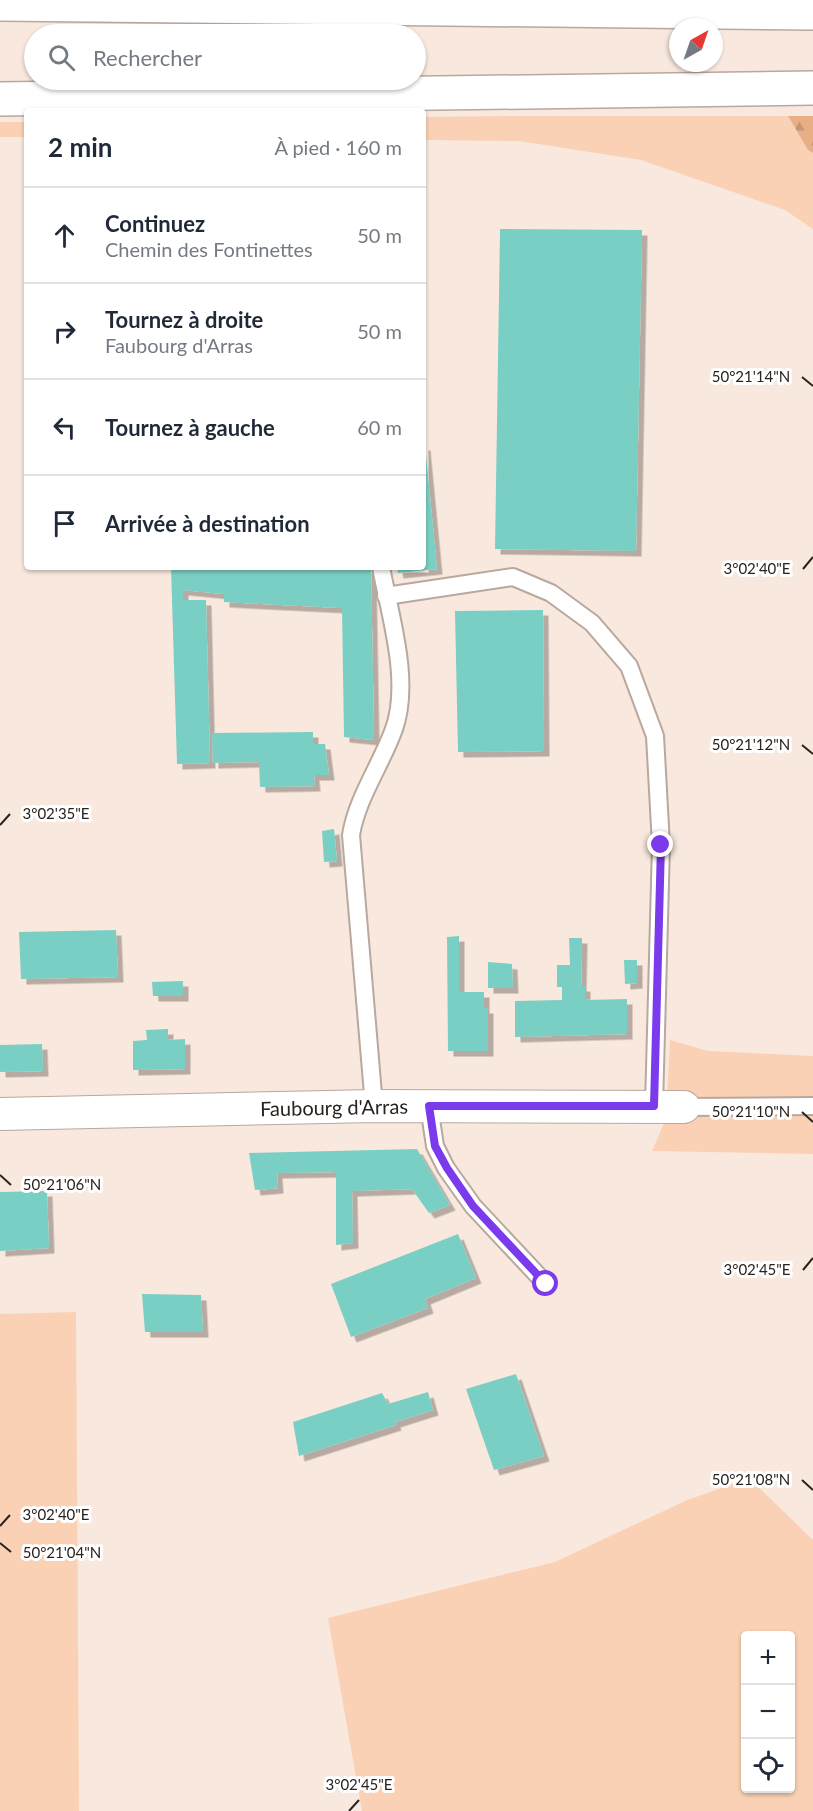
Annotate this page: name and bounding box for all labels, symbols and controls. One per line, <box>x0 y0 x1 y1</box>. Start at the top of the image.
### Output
north arrow <box>669 18 723 72</box>
search box <box>24 24 426 90</box>
icon: search <box>45 41 78 74</box>
text: Rechercher <box>93 44 202 71</box>
text: 2 min <box>48 131 112 163</box>
text: À pied · 160 m <box>274 135 402 159</box>
text: Continuez <box>105 210 205 237</box>
icon: ahead <box>48 219 81 252</box>
text: 50 m <box>357 223 402 247</box>
text: Chemin des Fontinettes <box>105 237 313 261</box>
text: Tournez à droite <box>105 306 263 333</box>
icon: right <box>48 315 81 348</box>
text: 50 m <box>357 319 402 343</box>
text: Faubourg d'Arras <box>105 333 253 357</box>
text: 50°21'14"N <box>712 367 790 385</box>
icon: left <box>48 411 81 444</box>
text: Tournez à gauche <box>105 414 275 441</box>
text: 60 m <box>357 415 402 439</box>
icon: arrive <box>48 507 81 540</box>
text: Arrivée à destination <box>105 510 310 537</box>
text: 3°02'40"E <box>724 559 791 577</box>
text: 50°21'12"N <box>712 735 790 753</box>
text: 3°02'35"E <box>23 804 90 822</box>
route end <box>647 831 673 857</box>
street label: Faubourg d'Arras <box>260 1094 408 1120</box>
text: 50°21'10"N <box>712 1102 790 1120</box>
text: 50°21'06"N <box>23 1175 101 1193</box>
text: 3°02'45"E <box>724 1260 791 1278</box>
route start <box>532 1270 558 1296</box>
text: 50°21'08"N <box>712 1470 790 1488</box>
text: 3°02'40"E <box>23 1505 90 1523</box>
text: 50°21'04"N <box>23 1543 101 1561</box>
map controls <box>741 1631 795 1793</box>
button: + <box>741 1631 795 1685</box>
button: − <box>741 1685 795 1739</box>
button: locate <box>741 1739 795 1793</box>
text: 3°02'45"E <box>326 1775 393 1793</box>

